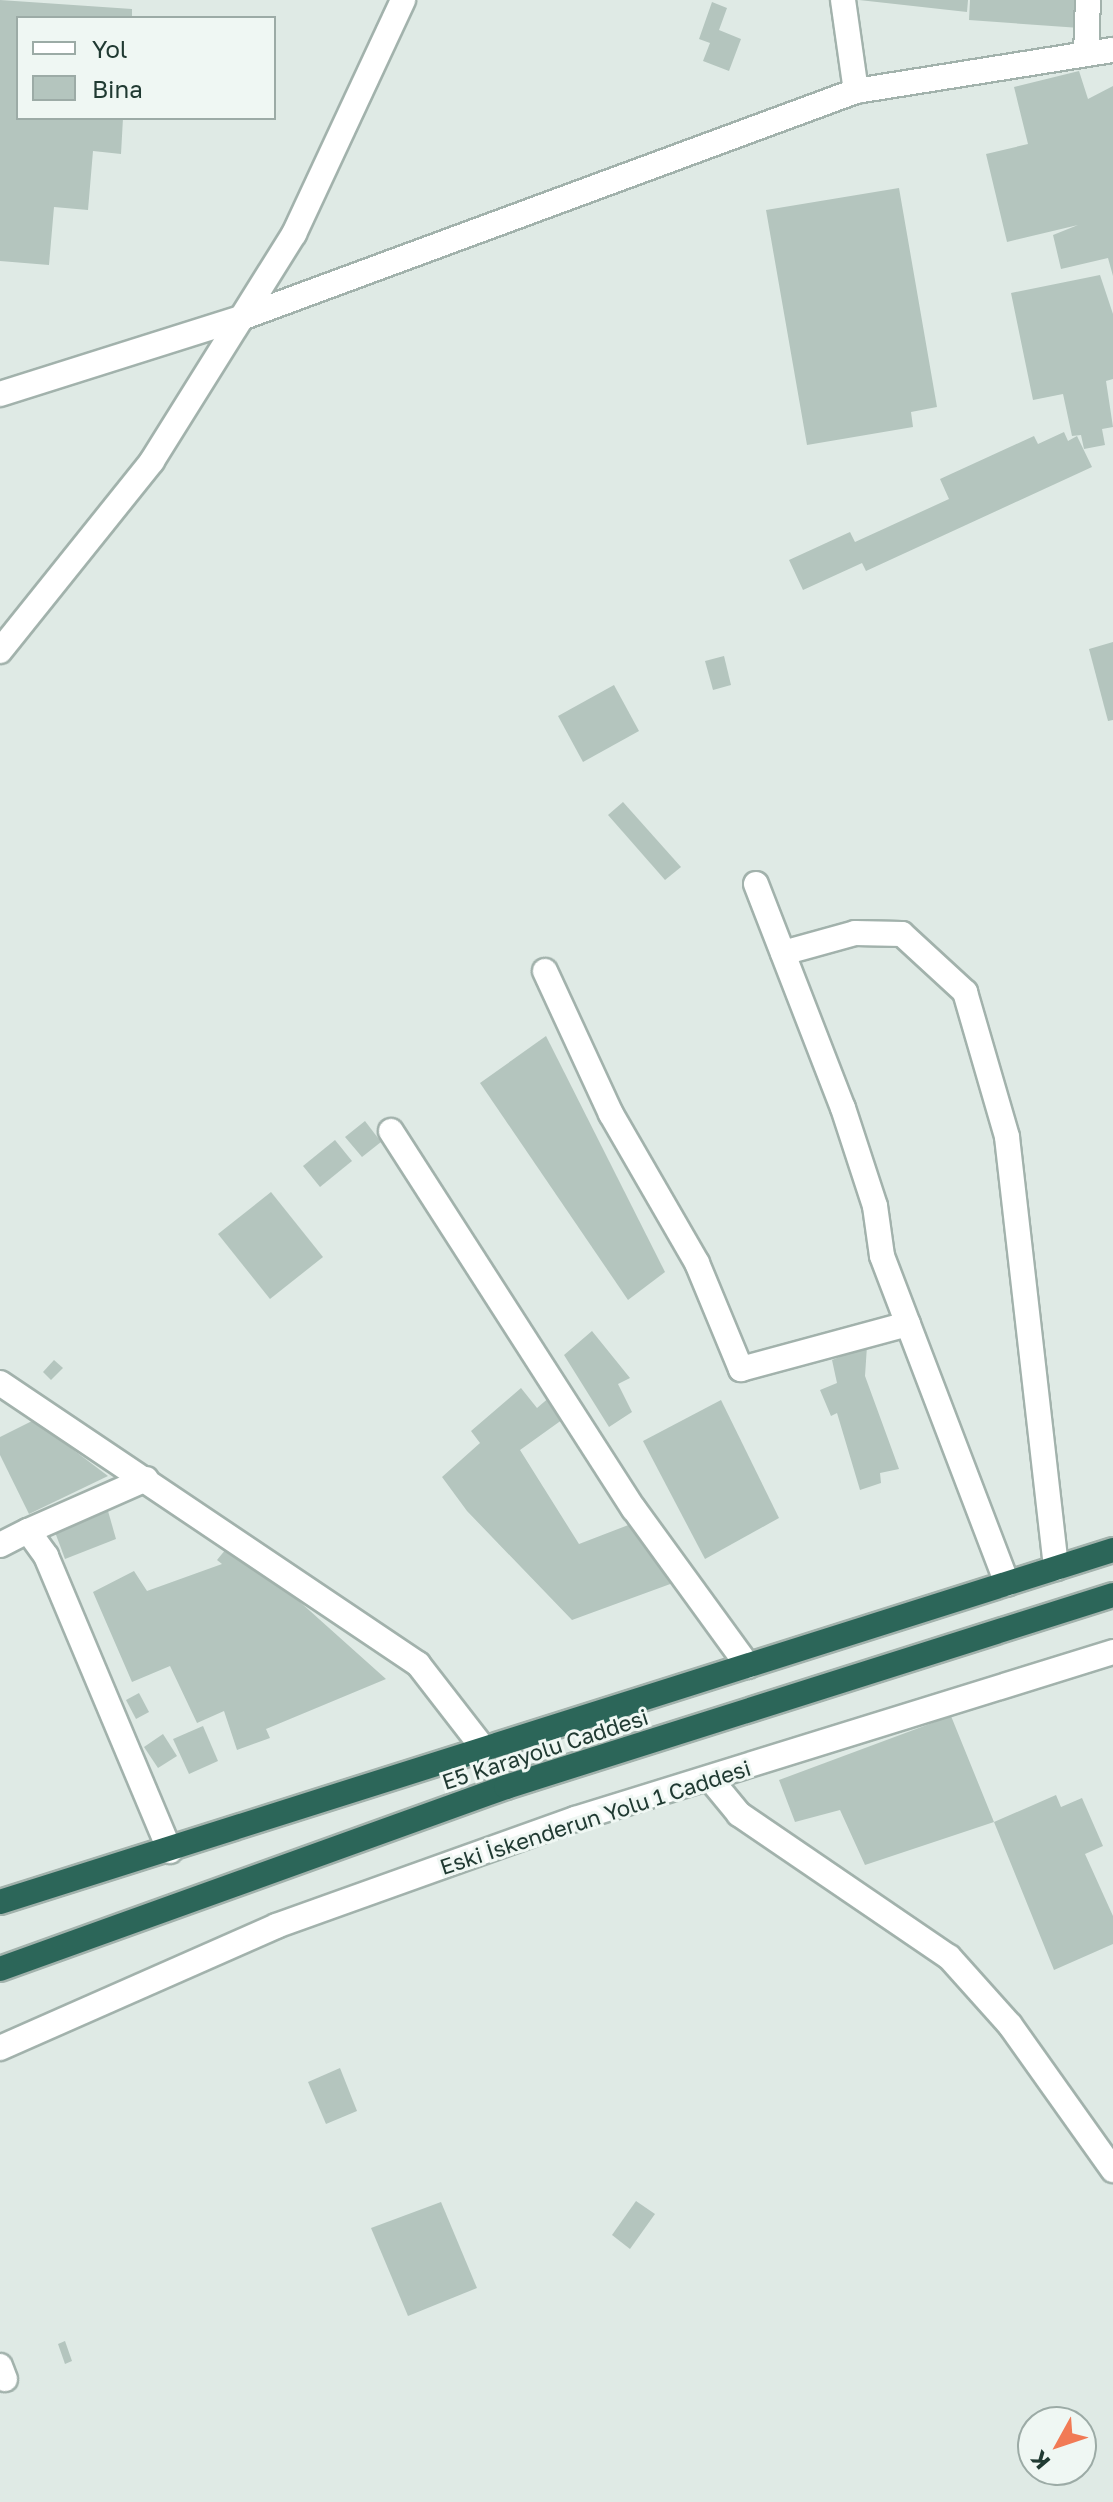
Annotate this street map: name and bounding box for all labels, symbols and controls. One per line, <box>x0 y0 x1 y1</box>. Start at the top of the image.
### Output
legend <box>16 16 276 120</box>
text: Yol <box>92 34 128 63</box>
text: Bina <box>92 74 143 103</box>
street label: E5 Karayolu Caddesi <box>439 1703 651 1795</box>
street label: Eski İskenderun Yolu 1 Caddesi <box>436 1754 754 1880</box>
north arrow <box>1017 2406 1097 2486</box>
text: K <box>1024 2446 1055 2475</box>

